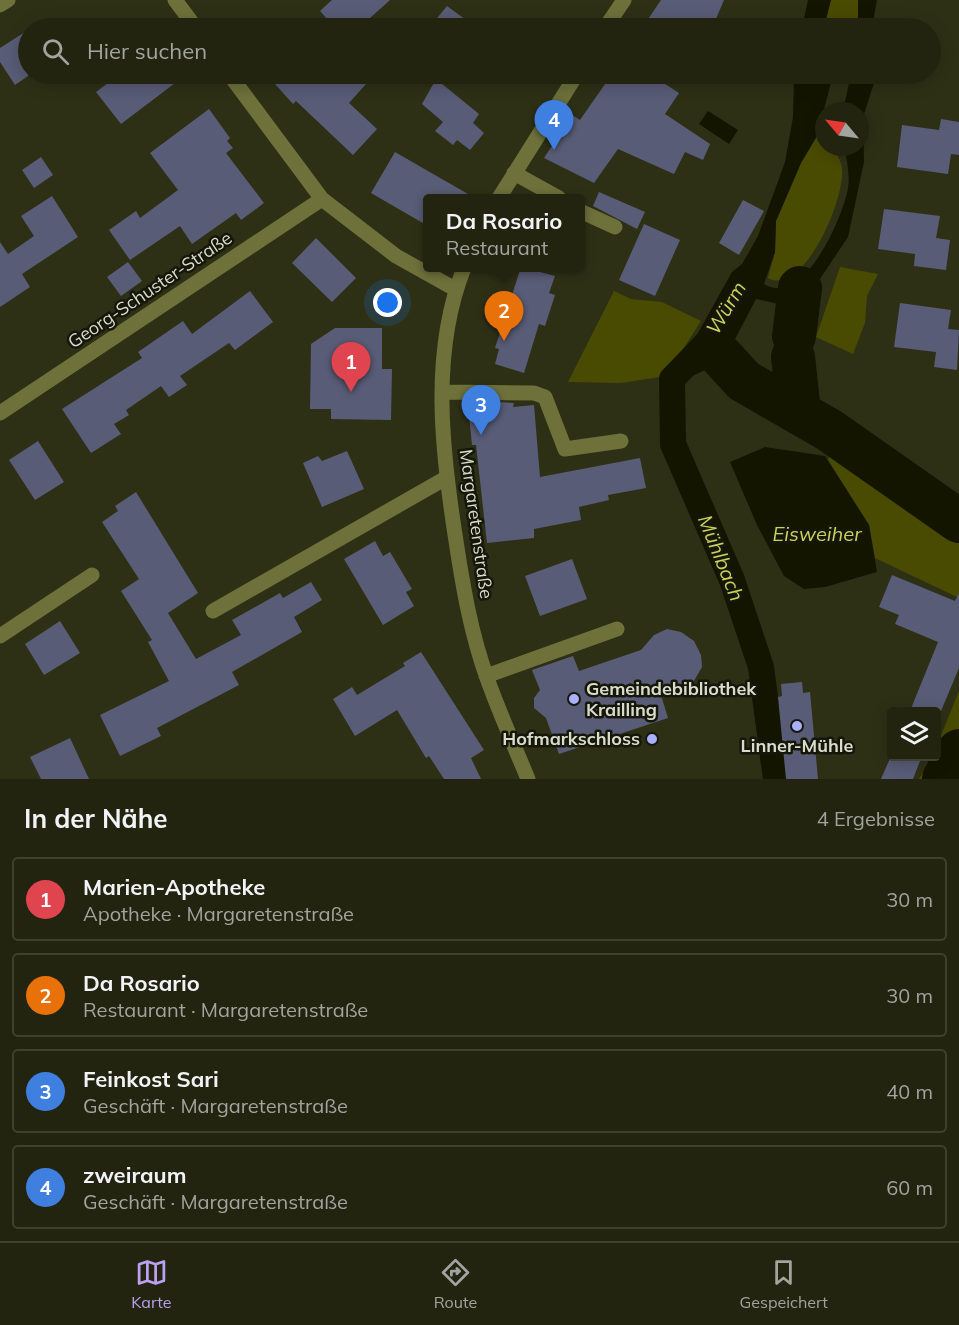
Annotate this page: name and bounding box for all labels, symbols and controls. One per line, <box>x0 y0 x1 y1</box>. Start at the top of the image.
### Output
search box <box>18 18 941 84</box>
icon: search <box>39 35 72 68</box>
text: Hier suchen <box>87 37 207 65</box>
pin: 4 <box>534 100 574 150</box>
north arrow <box>815 102 869 156</box>
popup <box>423 194 585 272</box>
text: Da Rosario <box>446 207 562 235</box>
street label: Georg-Schuster-Straße <box>63 226 236 353</box>
text: Restaurant <box>446 235 548 260</box>
water label: Würm <box>700 277 751 339</box>
your location <box>373 288 402 317</box>
pin: 2 <box>484 292 524 341</box>
pin: 1 <box>332 342 370 392</box>
pin: 3 <box>462 386 500 435</box>
street label: Margaretenstraße <box>455 448 498 600</box>
water label: Mühlbach <box>693 511 750 605</box>
water label: Eisweiher <box>773 521 862 546</box>
place label: Gemeindebibliothek Krailling <box>586 677 757 721</box>
marker: Gemeindebibliothek Krailling <box>567 692 581 706</box>
map controls <box>887 707 941 761</box>
button: layers <box>887 707 941 761</box>
marker: Linner-Mühle <box>790 719 804 733</box>
place label: Hofmarkschloss <box>502 727 640 750</box>
marker: Hofmarkschloss <box>645 732 659 746</box>
place label: Linner-Mühle <box>741 734 854 757</box>
text: In der Nähe <box>24 802 168 835</box>
text: 4 Ergebnisse <box>817 806 935 831</box>
text: Marien-Apotheke <box>83 873 265 901</box>
text: 1 <box>40 887 52 912</box>
text: 30 m <box>886 887 933 912</box>
text: Apotheke · Margaretenstraße <box>83 901 354 926</box>
text: Da Rosario <box>83 969 200 997</box>
text: 2 <box>40 983 52 1008</box>
text: 30 m <box>886 983 933 1008</box>
text: Restaurant · Margaretenstraße <box>83 997 368 1022</box>
text: Feinkost Sari <box>83 1065 219 1093</box>
text: 3 <box>40 1079 52 1104</box>
text: 40 m <box>886 1079 933 1104</box>
text: Geschäft · Margaretenstraße <box>83 1093 348 1118</box>
text: zweiraum <box>83 1161 186 1189</box>
text: 4 <box>40 1175 52 1200</box>
text: 60 m <box>886 1175 933 1200</box>
text: Geschäft · Margaretenstraße <box>83 1189 348 1214</box>
tab: Karte <box>131 1256 171 1312</box>
tab: Route <box>434 1256 477 1312</box>
tab: Gespeichert <box>740 1256 828 1312</box>

